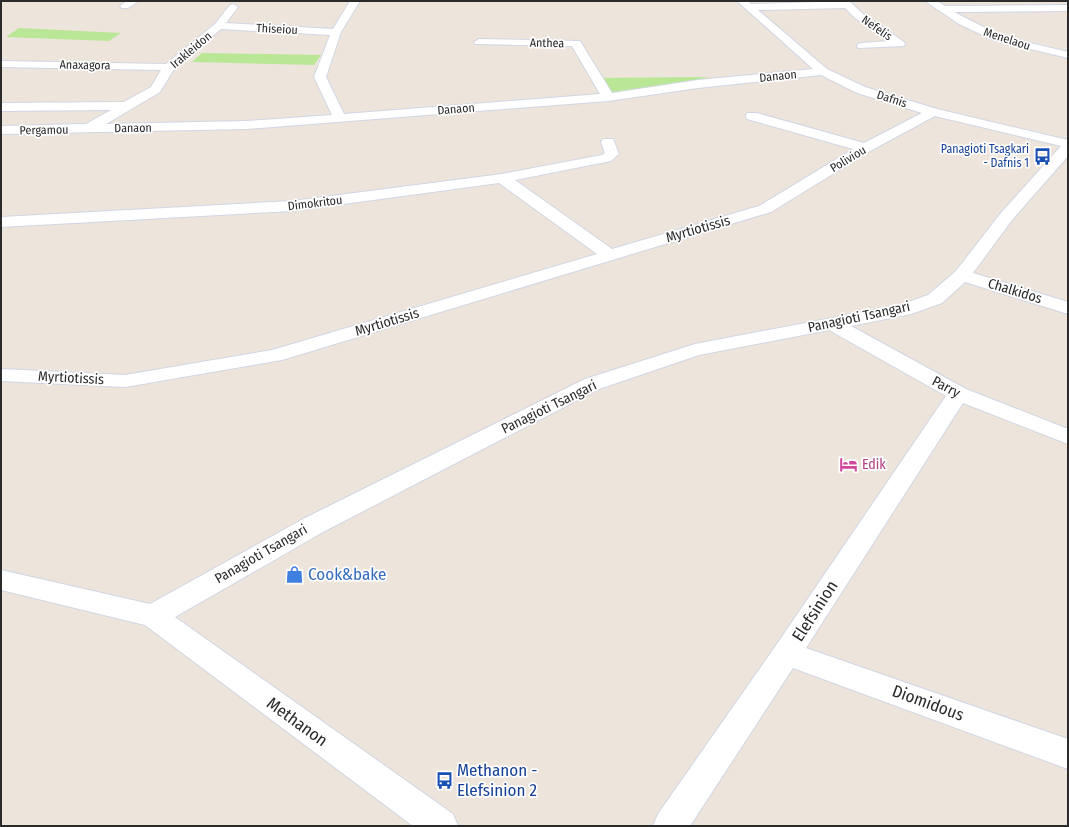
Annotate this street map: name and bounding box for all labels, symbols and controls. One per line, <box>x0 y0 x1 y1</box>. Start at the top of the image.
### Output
street label: Nefelis <box>859 13 895 43</box>
street label: Thiseiou <box>256 21 298 37</box>
street label: Menelaou <box>982 25 1032 53</box>
street label: Irakleidon <box>168 29 214 71</box>
street label: Anthea <box>530 36 565 50</box>
street label: Anaxagora <box>59 58 111 72</box>
street label: Danaon <box>759 67 797 85</box>
street label: Dafnis <box>875 88 909 110</box>
street label: Danaon <box>437 100 475 118</box>
street label: Danaon <box>114 121 152 135</box>
street label: Pergamou <box>19 123 69 137</box>
place label: Panagioti Tsagkari - Dafnis 1 <box>941 142 1029 170</box>
street label: Poliviou <box>828 143 868 175</box>
bus stop icon: Panagioti Tsagkari - Dafnis 1 <box>1032 146 1052 166</box>
street label: Dimokritou <box>287 193 343 213</box>
street label: Myrtiotissis <box>664 212 732 246</box>
street label: Chalkidos <box>986 275 1044 307</box>
street label: Panagioti Tsangari <box>806 298 912 336</box>
street label: Myrtiotissis <box>353 304 421 340</box>
street label: Myrtiotissis <box>38 368 104 388</box>
street label: Parry <box>929 373 964 402</box>
street label: Panagioti Tsangari <box>499 377 599 437</box>
hotel icon: Edik <box>839 454 859 474</box>
place label: Edik <box>862 456 886 473</box>
street label: Panagioti Tsangari <box>212 521 310 587</box>
shop icon: Cook&bake <box>285 564 305 584</box>
place label: Cook&bake <box>308 564 386 585</box>
street label: Elefsinion <box>788 577 842 645</box>
street label: Diomidous <box>889 680 967 726</box>
street label: Methanon <box>262 693 332 751</box>
place label: Methanon - Elefsinion 2 <box>457 760 537 801</box>
bus stop icon: Methanon - Elefsinion 2 <box>434 770 454 790</box>

